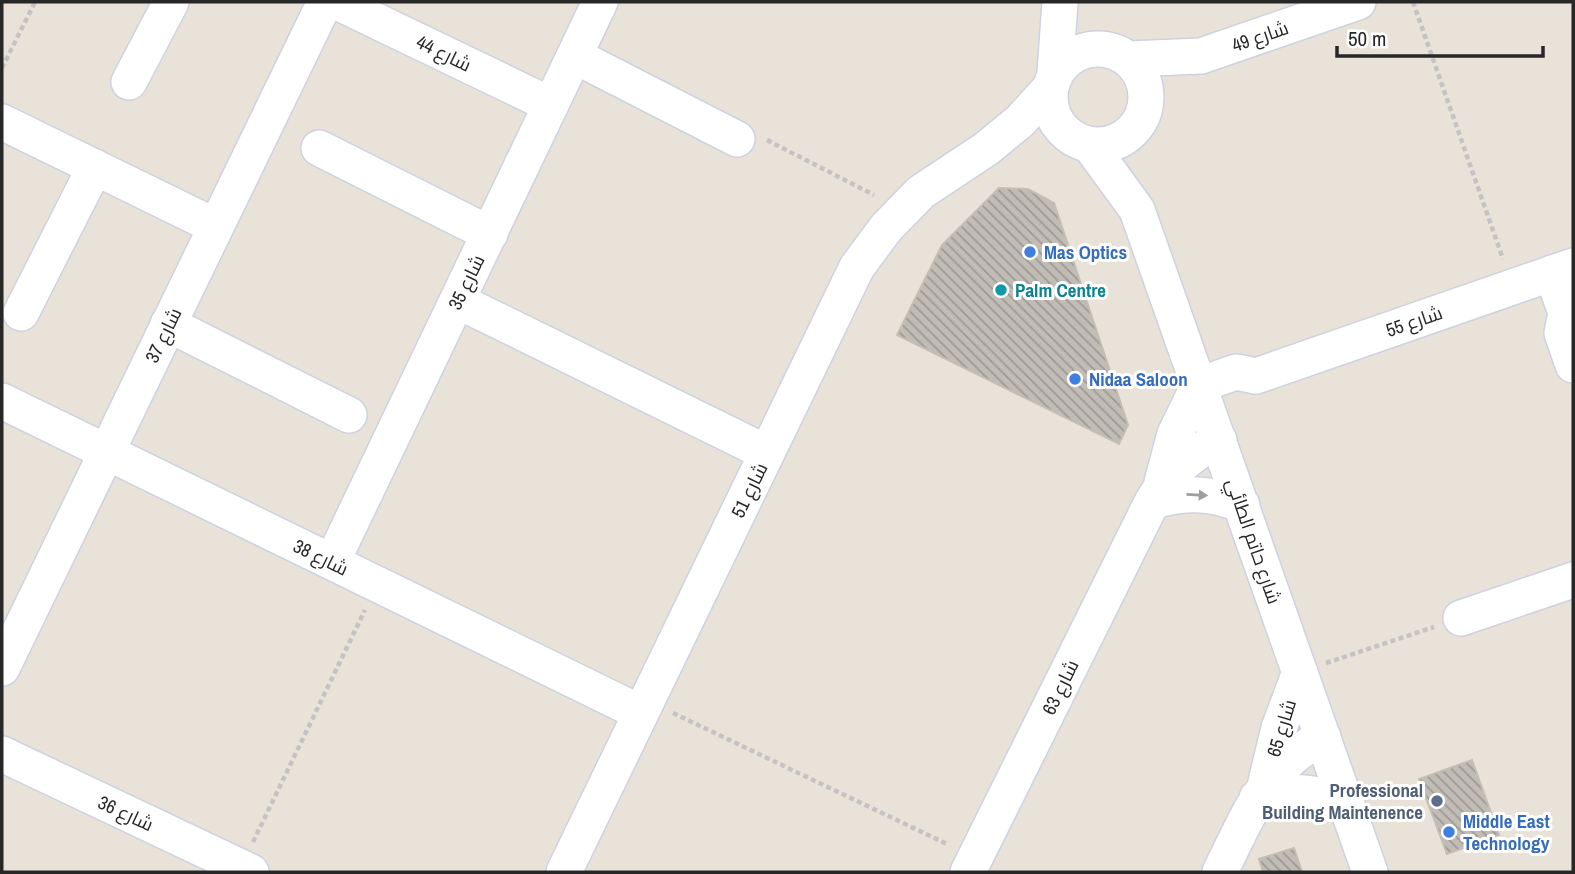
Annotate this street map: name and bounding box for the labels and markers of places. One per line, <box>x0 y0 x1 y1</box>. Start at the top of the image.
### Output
place label: Mas Optics <box>1044 239 1127 265</box>
marker: Mas Optics <box>1022 244 1038 260</box>
place label: Palm Centre <box>1015 277 1106 303</box>
marker: Palm Centre <box>993 282 1009 298</box>
place label: Nidaa Saloon <box>1089 366 1188 392</box>
marker: Nidaa Saloon <box>1067 371 1083 387</box>
place label: Professional Building Maintenence <box>1262 777 1423 825</box>
marker: Professional Building Maintenence <box>1429 793 1445 809</box>
place label: Middle East Technology <box>1463 808 1550 856</box>
marker: Middle East Technology <box>1441 824 1457 840</box>

